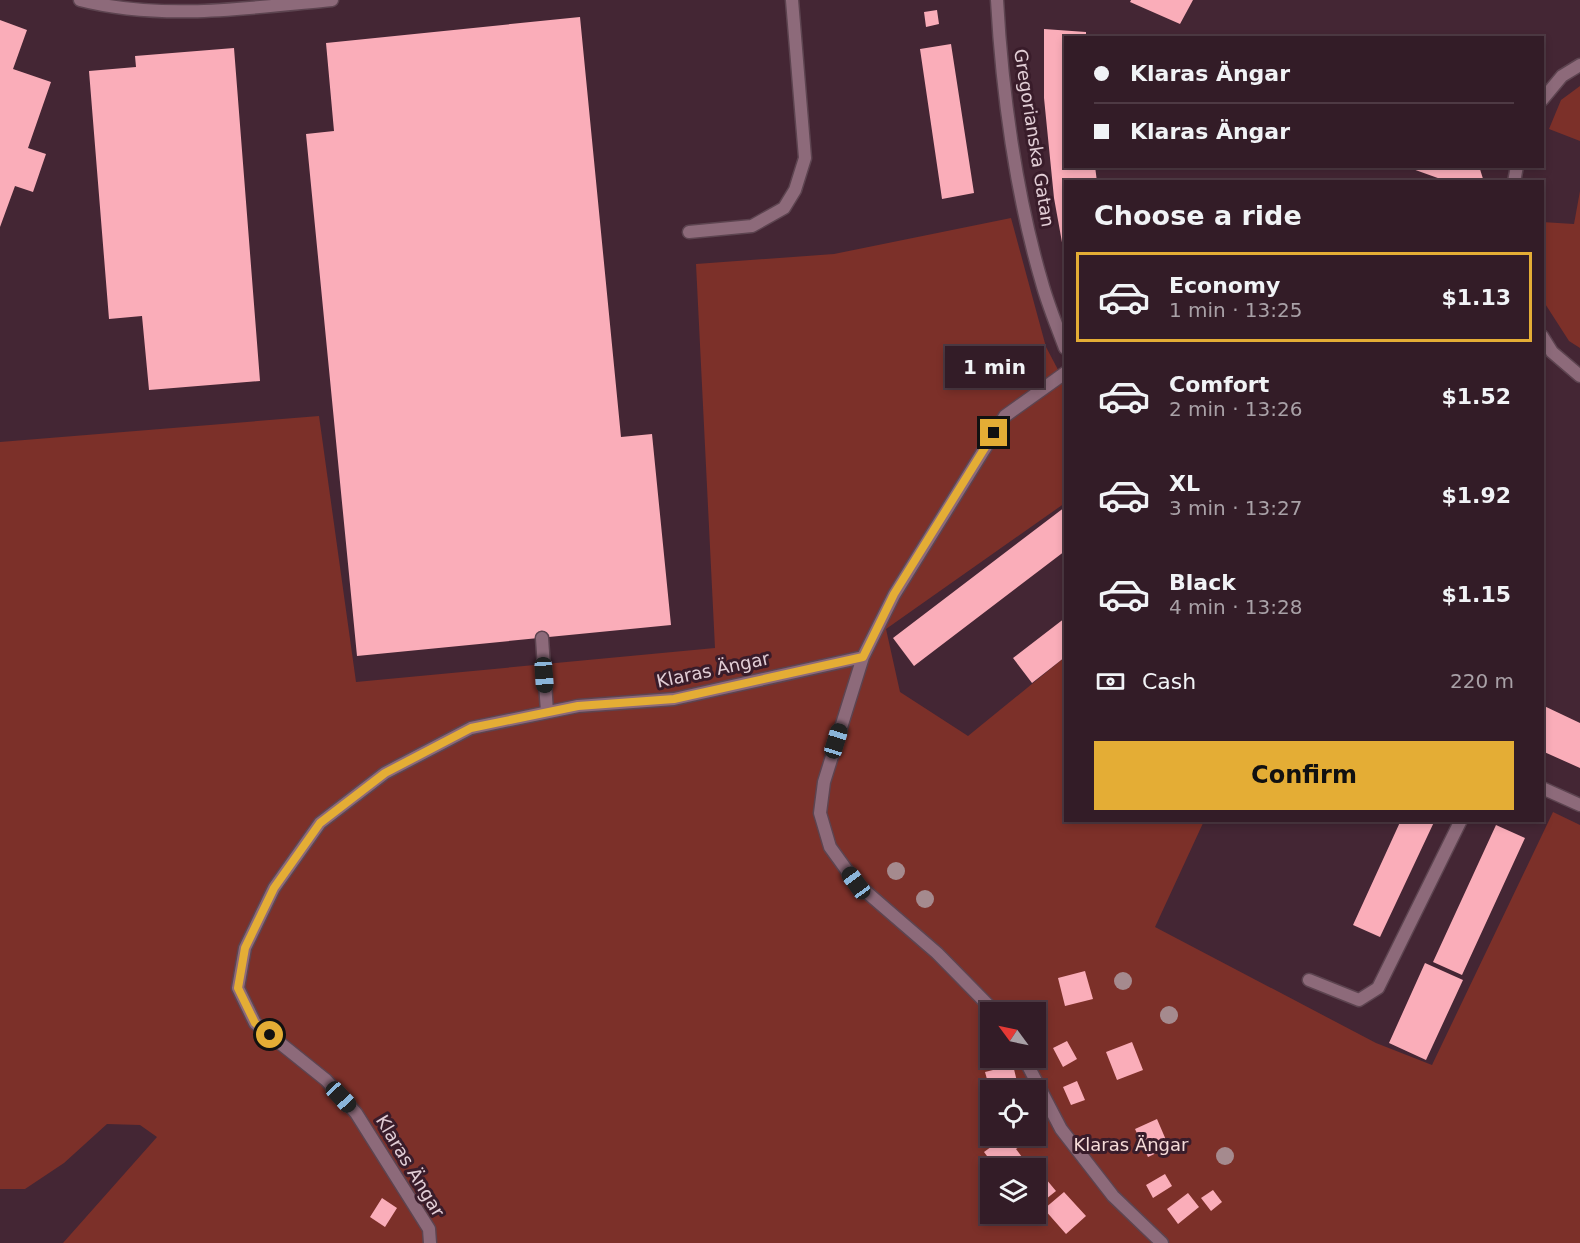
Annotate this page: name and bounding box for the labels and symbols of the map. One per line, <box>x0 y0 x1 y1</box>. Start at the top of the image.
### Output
street label: Gregorianska Gatan <box>1010 47 1059 228</box>
callout: 1 min <box>944 346 1044 388</box>
route end <box>980 419 1007 446</box>
street label: Klaras Ängar <box>654 647 772 692</box>
car <box>534 656 554 694</box>
car <box>822 721 850 761</box>
car <box>838 863 874 903</box>
north arrow <box>980 1002 1046 1068</box>
route start <box>256 1021 283 1048</box>
car <box>322 1078 360 1116</box>
street label: Klaras Ängar <box>372 1111 449 1221</box>
park label: Klaras Ängar <box>1074 1134 1189 1155</box>

